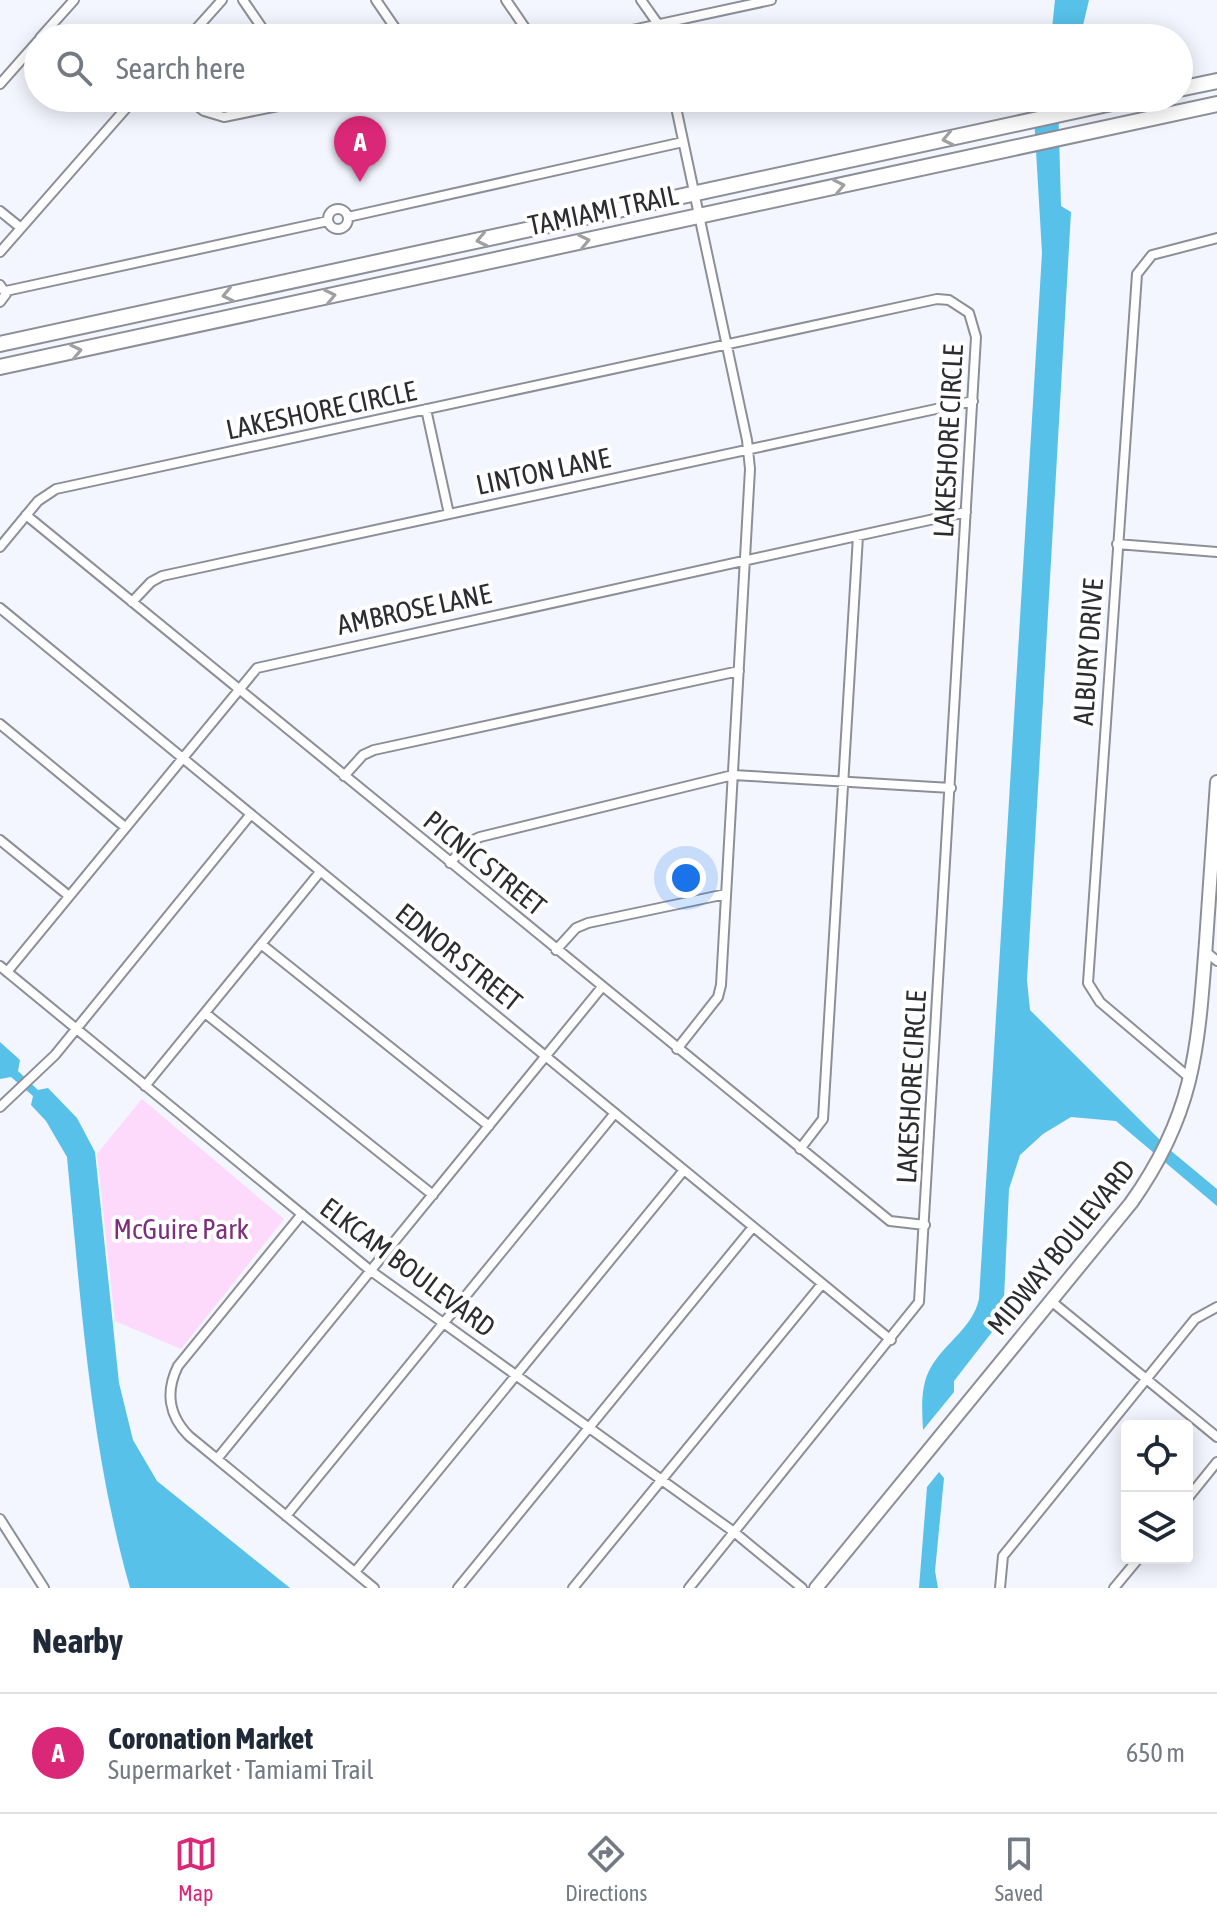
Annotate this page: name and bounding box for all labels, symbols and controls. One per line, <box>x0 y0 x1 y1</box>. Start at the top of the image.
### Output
search box <box>24 24 1193 112</box>
icon: search <box>52 46 96 90</box>
text: Search here <box>116 51 245 85</box>
pin: A <box>334 116 386 182</box>
one-way arrow <box>942 130 955 147</box>
street label: TAMIAMI TRAIL <box>525 178 681 241</box>
one-way arrow <box>831 178 845 195</box>
one-way arrow <box>476 231 489 248</box>
one-way arrow <box>577 233 591 250</box>
one-way arrow <box>222 286 235 303</box>
one-way arrow <box>323 288 337 305</box>
one-way arrow <box>69 343 83 360</box>
street label: LAKESHORE CIRCLE <box>927 344 969 538</box>
street label: LAKESHORE CIRCLE <box>223 374 419 446</box>
street label: LINTON LANE <box>473 441 613 501</box>
street label: AMBROSE LANE <box>334 577 494 641</box>
street label: ALBURY DRIVE <box>1067 578 1109 726</box>
street label: PICNIC STREET <box>418 804 552 922</box>
your location <box>666 858 706 898</box>
street label: EDNOR STREET <box>390 897 528 1017</box>
street label: LAKESHORE CIRCLE <box>890 990 932 1184</box>
street label: MIDWAY BOULEVARD <box>981 1153 1141 1341</box>
street label: ELKCAM BOULEVARD <box>315 1191 501 1343</box>
park label: McGuire Park <box>113 1213 249 1245</box>
map controls <box>1121 1420 1193 1564</box>
button: locate <box>1121 1420 1193 1492</box>
button: layers <box>1121 1492 1193 1564</box>
text: Nearby <box>32 1621 123 1660</box>
text: Coronation Market <box>108 1721 313 1755</box>
text: A <box>52 1738 64 1768</box>
text: 650 m <box>1126 1738 1185 1768</box>
text: Supermarket · Tamiami Trail <box>108 1755 373 1785</box>
tab: Map <box>174 1832 218 1906</box>
tab: Directions <box>565 1832 647 1906</box>
tab: Saved <box>995 1832 1043 1906</box>

